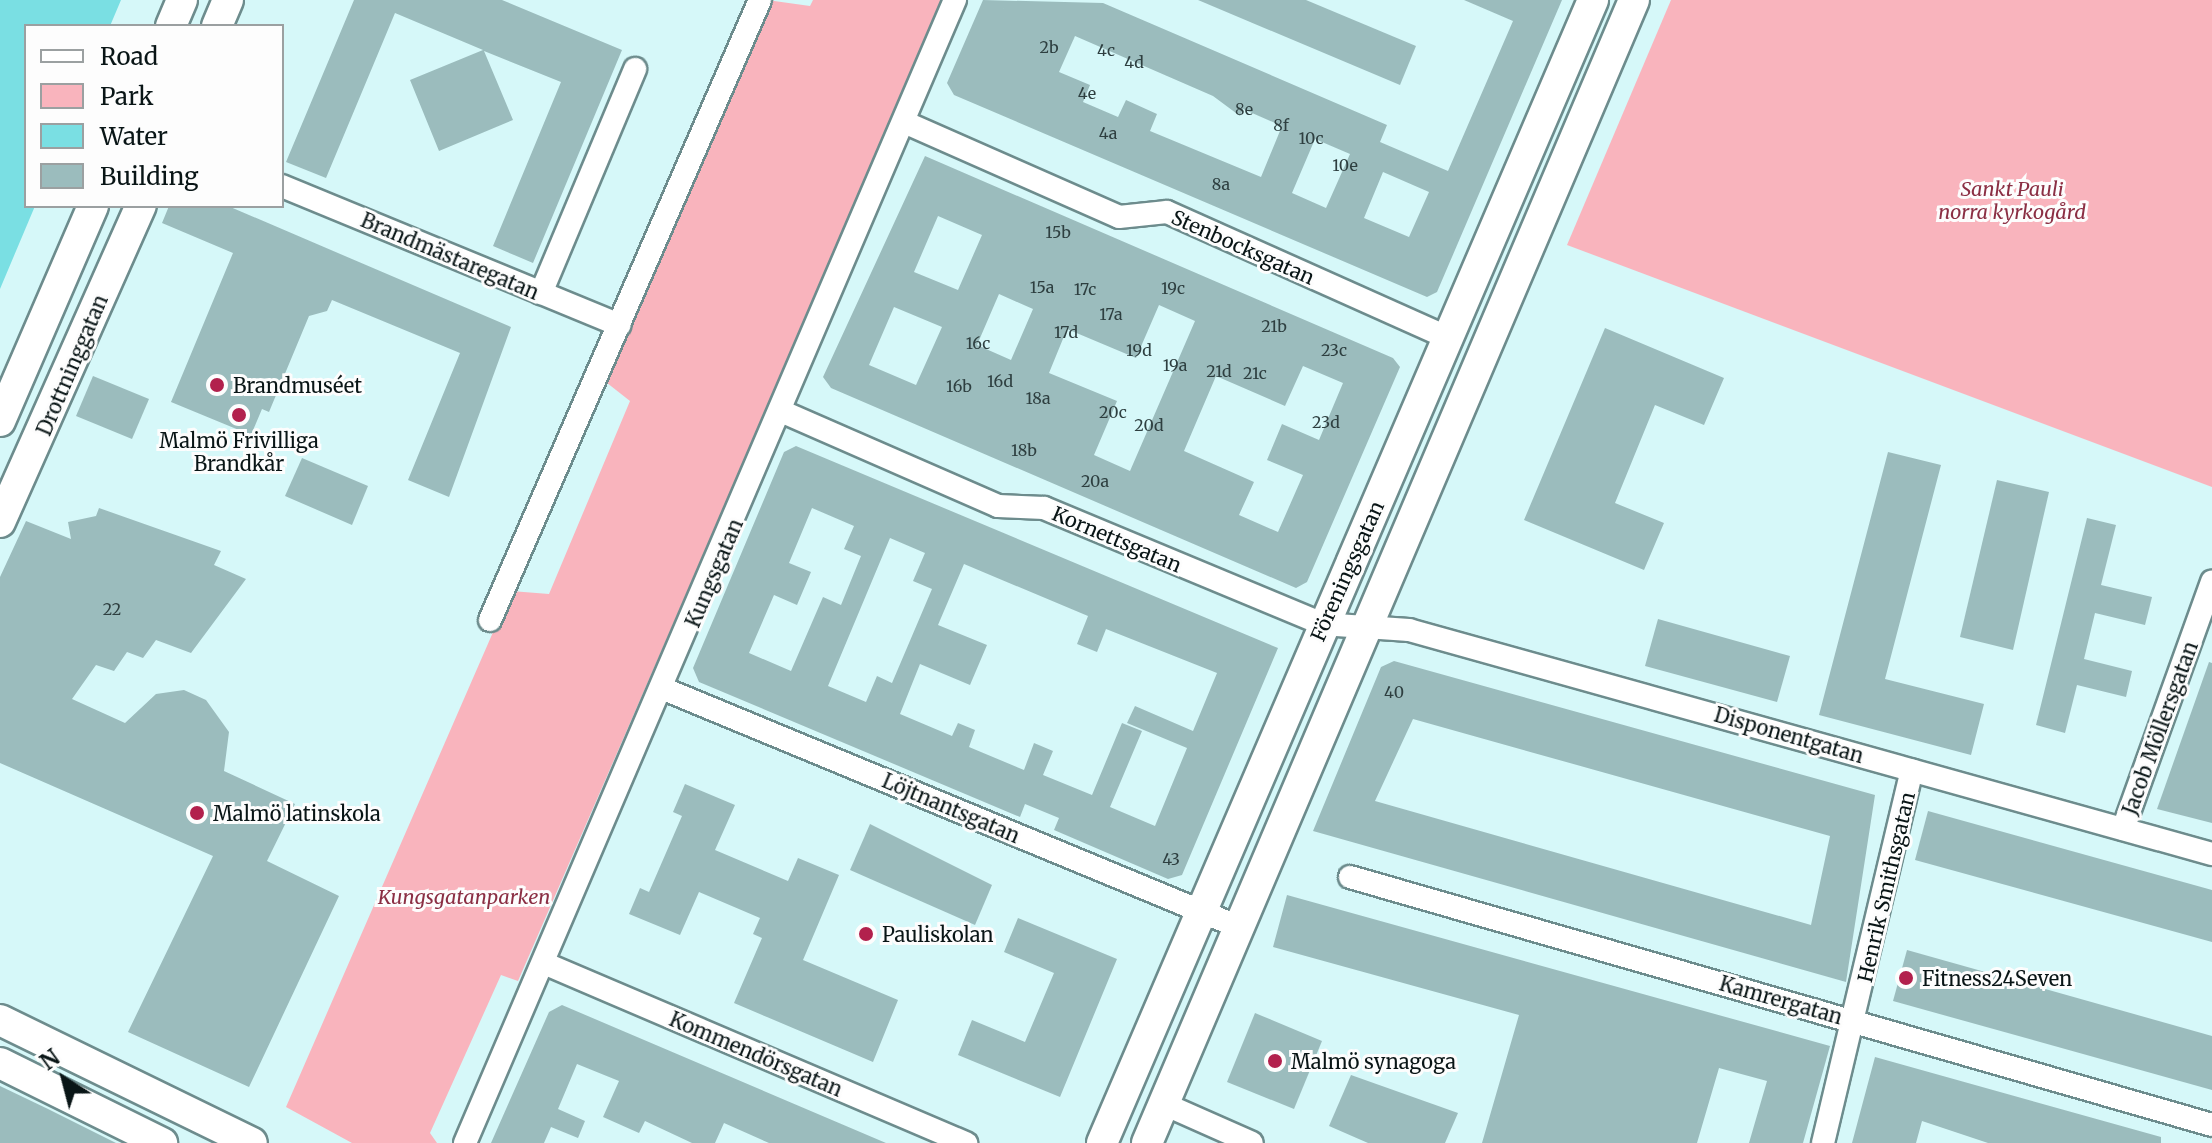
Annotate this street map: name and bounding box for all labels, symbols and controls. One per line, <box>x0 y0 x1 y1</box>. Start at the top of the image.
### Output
legend <box>24 24 284 208</box>
house number: 2b <box>1040 37 1058 57</box>
house number: 4c <box>1097 40 1115 60</box>
text: Road <box>100 41 158 72</box>
house number: 4d <box>1124 52 1144 72</box>
text: Park <box>100 81 153 112</box>
house number: 4e <box>1078 83 1096 103</box>
house number: 8e <box>1235 99 1253 119</box>
house number: 8f <box>1273 115 1289 135</box>
text: Water <box>100 121 168 152</box>
house number: 4a <box>1099 123 1117 143</box>
house number: 10c <box>1298 128 1324 148</box>
house number: 10e <box>1332 155 1358 175</box>
text: Building <box>100 161 199 192</box>
house number: 8a <box>1212 174 1230 194</box>
park label: Sankt Pauli norra kyrkogård <box>1938 176 2086 223</box>
street label: Stenbocksgatan <box>1168 205 1318 289</box>
street label: Brandmästaregatan <box>357 208 543 304</box>
house number: 15b <box>1045 222 1071 242</box>
house number: 15a <box>1030 277 1054 297</box>
house number: 19c <box>1161 278 1185 298</box>
house number: 17c <box>1074 279 1096 299</box>
street label: Drottninggatan <box>32 291 112 439</box>
house number: 17a <box>1099 304 1123 324</box>
house number: 21b <box>1261 316 1287 336</box>
house number: 17d <box>1054 322 1078 342</box>
house number: 16c <box>966 333 990 353</box>
house number: 19d <box>1126 340 1152 360</box>
house number: 23c <box>1321 340 1347 360</box>
house number: 19a <box>1163 355 1187 375</box>
house number: 21d <box>1206 361 1232 381</box>
house number: 21c <box>1243 363 1267 383</box>
house number: 16d <box>987 371 1013 391</box>
place label: Brandmuséet <box>233 373 362 397</box>
marker: Brandmuséet <box>208 376 226 394</box>
house number: 16b <box>946 376 972 396</box>
house number: 18a <box>1025 388 1051 408</box>
house number: 20c <box>1099 402 1127 422</box>
marker: Malmö Frivilliga Brandkår <box>230 406 248 424</box>
house number: 23d <box>1312 412 1340 432</box>
house number: 20d <box>1134 415 1164 435</box>
place label: Malmö Frivilliga Brandkår <box>159 428 319 475</box>
house number: 18b <box>1011 440 1037 460</box>
house number: 20a <box>1081 471 1109 491</box>
street label: Föreningsgatan <box>1305 497 1389 645</box>
street label: Kornettsgatan <box>1049 501 1185 577</box>
street label: Kungsgatan <box>680 515 748 631</box>
house number: 22 <box>103 599 121 619</box>
street label: Jacob Möllersgatan <box>2117 638 2203 818</box>
house number: 40 <box>1384 682 1404 702</box>
street label: Disponentgatan <box>1712 702 1866 768</box>
street label: Löjtnantsgatan <box>879 768 1023 848</box>
street label: Henrik Smithsgatan <box>1852 789 1920 985</box>
place label: Malmö latinskola <box>213 801 381 825</box>
marker: Malmö latinskola <box>188 804 206 822</box>
house number: 43 <box>1162 849 1180 869</box>
park label: Kungsgatanparken <box>378 884 550 908</box>
place label: Pauliskolan <box>882 922 994 946</box>
marker: Pauliskolan <box>857 925 875 943</box>
place label: Fitness24Seven <box>1922 966 2072 990</box>
marker: Fitness24Seven <box>1897 969 1915 987</box>
street label: Kamrergatan <box>1717 971 1845 1029</box>
street label: Kommendörsgatan <box>666 1007 846 1101</box>
north arrow <box>24 1039 104 1119</box>
text: N <box>35 1043 65 1076</box>
place label: Malmö synagoga <box>1291 1049 1456 1073</box>
marker: Malmö synagoga <box>1266 1052 1284 1070</box>

